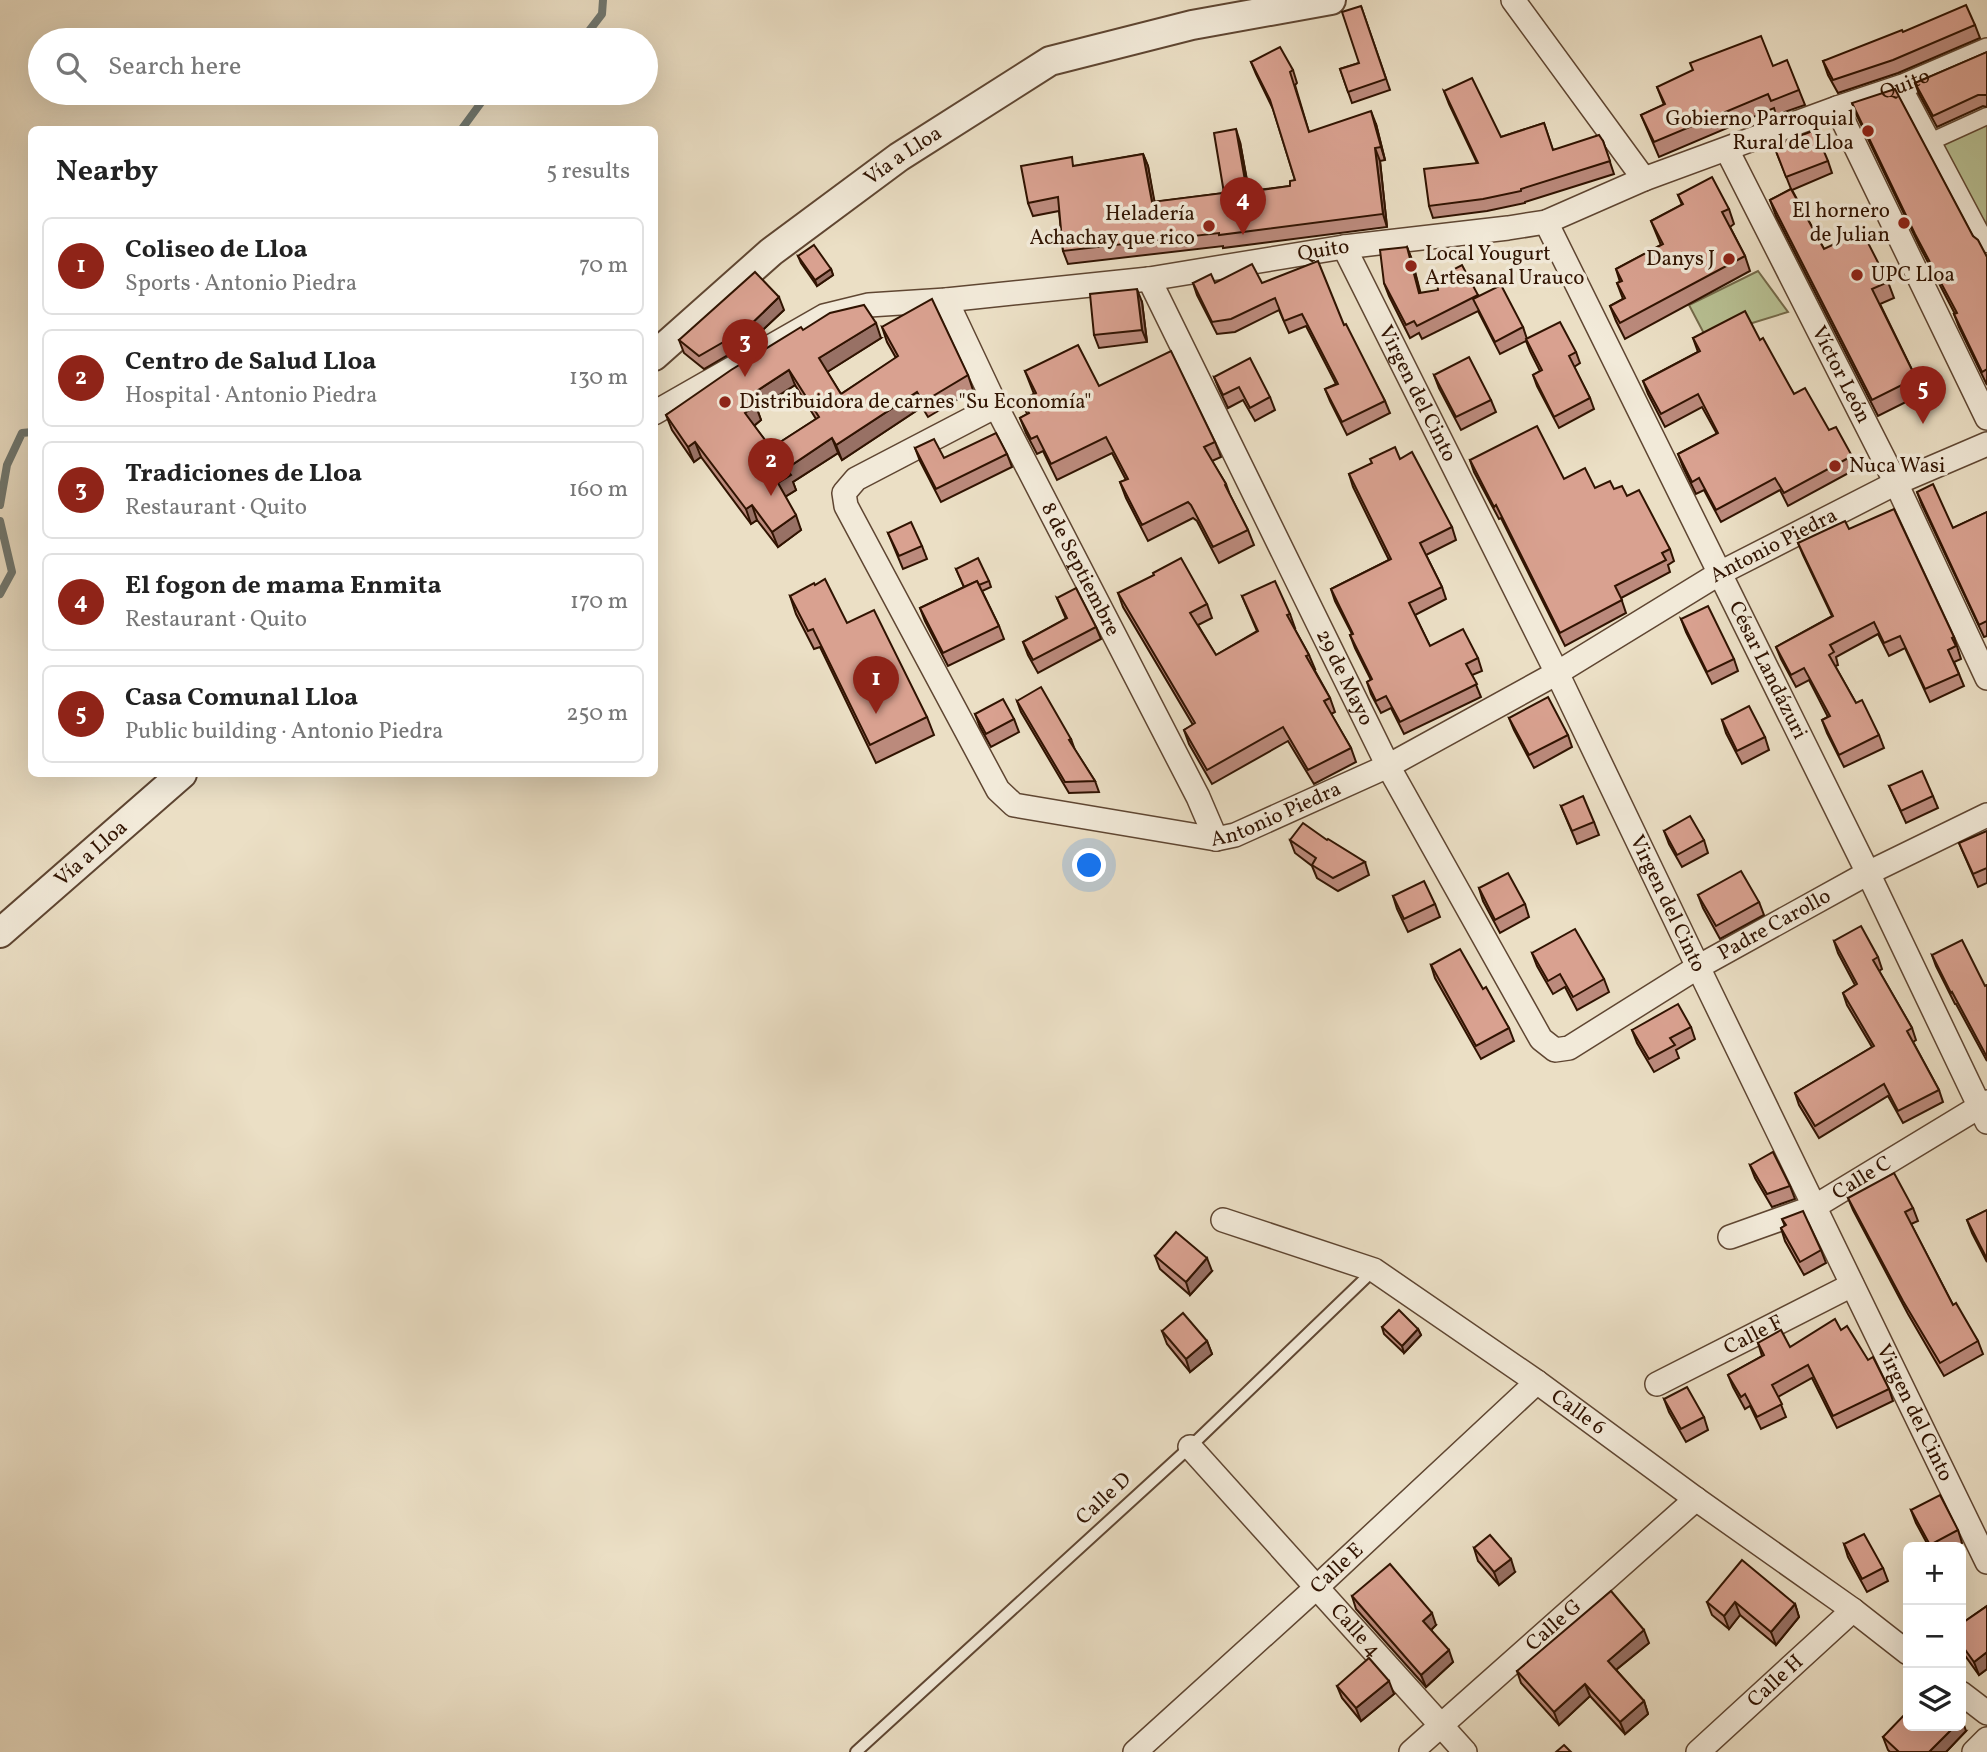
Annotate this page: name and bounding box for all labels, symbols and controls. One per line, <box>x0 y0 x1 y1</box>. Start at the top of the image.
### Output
search box <box>28 28 658 105</box>
icon: search <box>52 48 90 86</box>
text: Search here <box>108 49 241 85</box>
street label: Quito <box>1876 62 1935 107</box>
place label: Gobierno Parroquial Rural de Lloa <box>1665 105 1854 158</box>
street label: Vía a Lloa <box>858 119 948 193</box>
marker: Gobierno Parroquial Rural de Lloa <box>1860 123 1876 139</box>
text: Nearby <box>56 151 158 193</box>
text: 5 results <box>546 156 630 188</box>
pin: 4 <box>1220 177 1266 235</box>
place label: El hornero de Julian <box>1792 197 1890 250</box>
place label: Heladería Achachay que rico <box>1030 200 1195 253</box>
marker: El hornero de Julian <box>1896 215 1912 231</box>
marker: Heladería Achachay que rico <box>1201 218 1217 234</box>
text: Coliseo de Lloa <box>125 232 308 268</box>
street label: Quito <box>1295 232 1351 269</box>
place label: Local Yougurt Artesanal Urauco <box>1425 240 1584 293</box>
place label: Danys J <box>1646 245 1715 274</box>
text: 1 <box>76 250 86 282</box>
text: 70 m <box>579 250 628 282</box>
marker: Danys J <box>1721 251 1737 267</box>
marker: Local Yougurt Artesanal Urauco <box>1403 258 1419 274</box>
place label: UPC Lloa <box>1871 261 1955 290</box>
marker: UPC Lloa <box>1849 267 1865 283</box>
text: Sports · Antonio Piedra <box>125 268 357 300</box>
pin: 3 <box>722 319 768 377</box>
street label: Virgen del Cinto <box>1371 320 1464 467</box>
street label: Víctor León <box>1804 321 1878 428</box>
text: Centro de Salud Lloa <box>125 344 376 380</box>
text: 2 <box>75 362 87 394</box>
text: 130 m <box>569 362 628 394</box>
pin: 5 <box>1900 366 1946 424</box>
text: Hospital · Antonio Piedra <box>125 380 377 412</box>
place label: Distribuidora de carnes "Su Economía" <box>739 388 1091 417</box>
marker: Distribuidora de carnes "Su Economía" <box>717 394 733 410</box>
pin: 2 <box>748 438 794 496</box>
place label: Nuca Wasi <box>1849 452 1945 481</box>
text: Tradiciones de Lloa <box>125 456 362 492</box>
marker: Nuca Wasi <box>1827 458 1843 474</box>
text: 3 <box>75 474 87 506</box>
text: 160 m <box>569 474 628 506</box>
text: Restaurant · Quito <box>125 492 307 524</box>
street label: 8 de Septiembre <box>1034 497 1127 641</box>
street label: Antonio Piedra <box>1704 501 1842 590</box>
text: El fogon de mama Enmita <box>125 568 442 604</box>
text: 4 <box>74 586 88 618</box>
text: 170 m <box>570 586 628 618</box>
street label: César Landázuri <box>1721 596 1814 744</box>
text: Restaurant · Quito <box>125 604 307 636</box>
street label: 29 de Mayo <box>1309 625 1381 731</box>
pin: 1 <box>853 656 899 714</box>
text: Casa Comunal Lloa <box>125 680 358 716</box>
text: 5 <box>75 698 87 730</box>
text: 250 m <box>566 698 628 730</box>
text: Public building · Antonio Piedra <box>125 716 444 748</box>
street label: Antonio Piedra <box>1208 774 1346 854</box>
street label: Vía a Lloa <box>48 813 134 893</box>
street label: Virgen del Cinto <box>1622 830 1713 977</box>
your location <box>1072 848 1106 882</box>
street label: Padre Carollo <box>1713 882 1836 968</box>
street label: Calle C <box>1827 1149 1897 1207</box>
street label: Calle F <box>1719 1308 1788 1362</box>
street label: Virgen del Cinto <box>1869 1339 1960 1486</box>
street label: Calle 6 <box>1545 1382 1612 1442</box>
street label: Calle D <box>1070 1466 1138 1532</box>
street label: Calle E <box>1304 1536 1370 1601</box>
map controls <box>1903 1542 1966 1731</box>
button: + <box>1903 1542 1966 1605</box>
street label: Calle G <box>1519 1592 1588 1658</box>
street label: Calle 4 <box>1323 1597 1387 1664</box>
button: − <box>1903 1605 1966 1668</box>
street label: Calle H <box>1741 1648 1810 1714</box>
button: layers <box>1903 1668 1966 1731</box>

